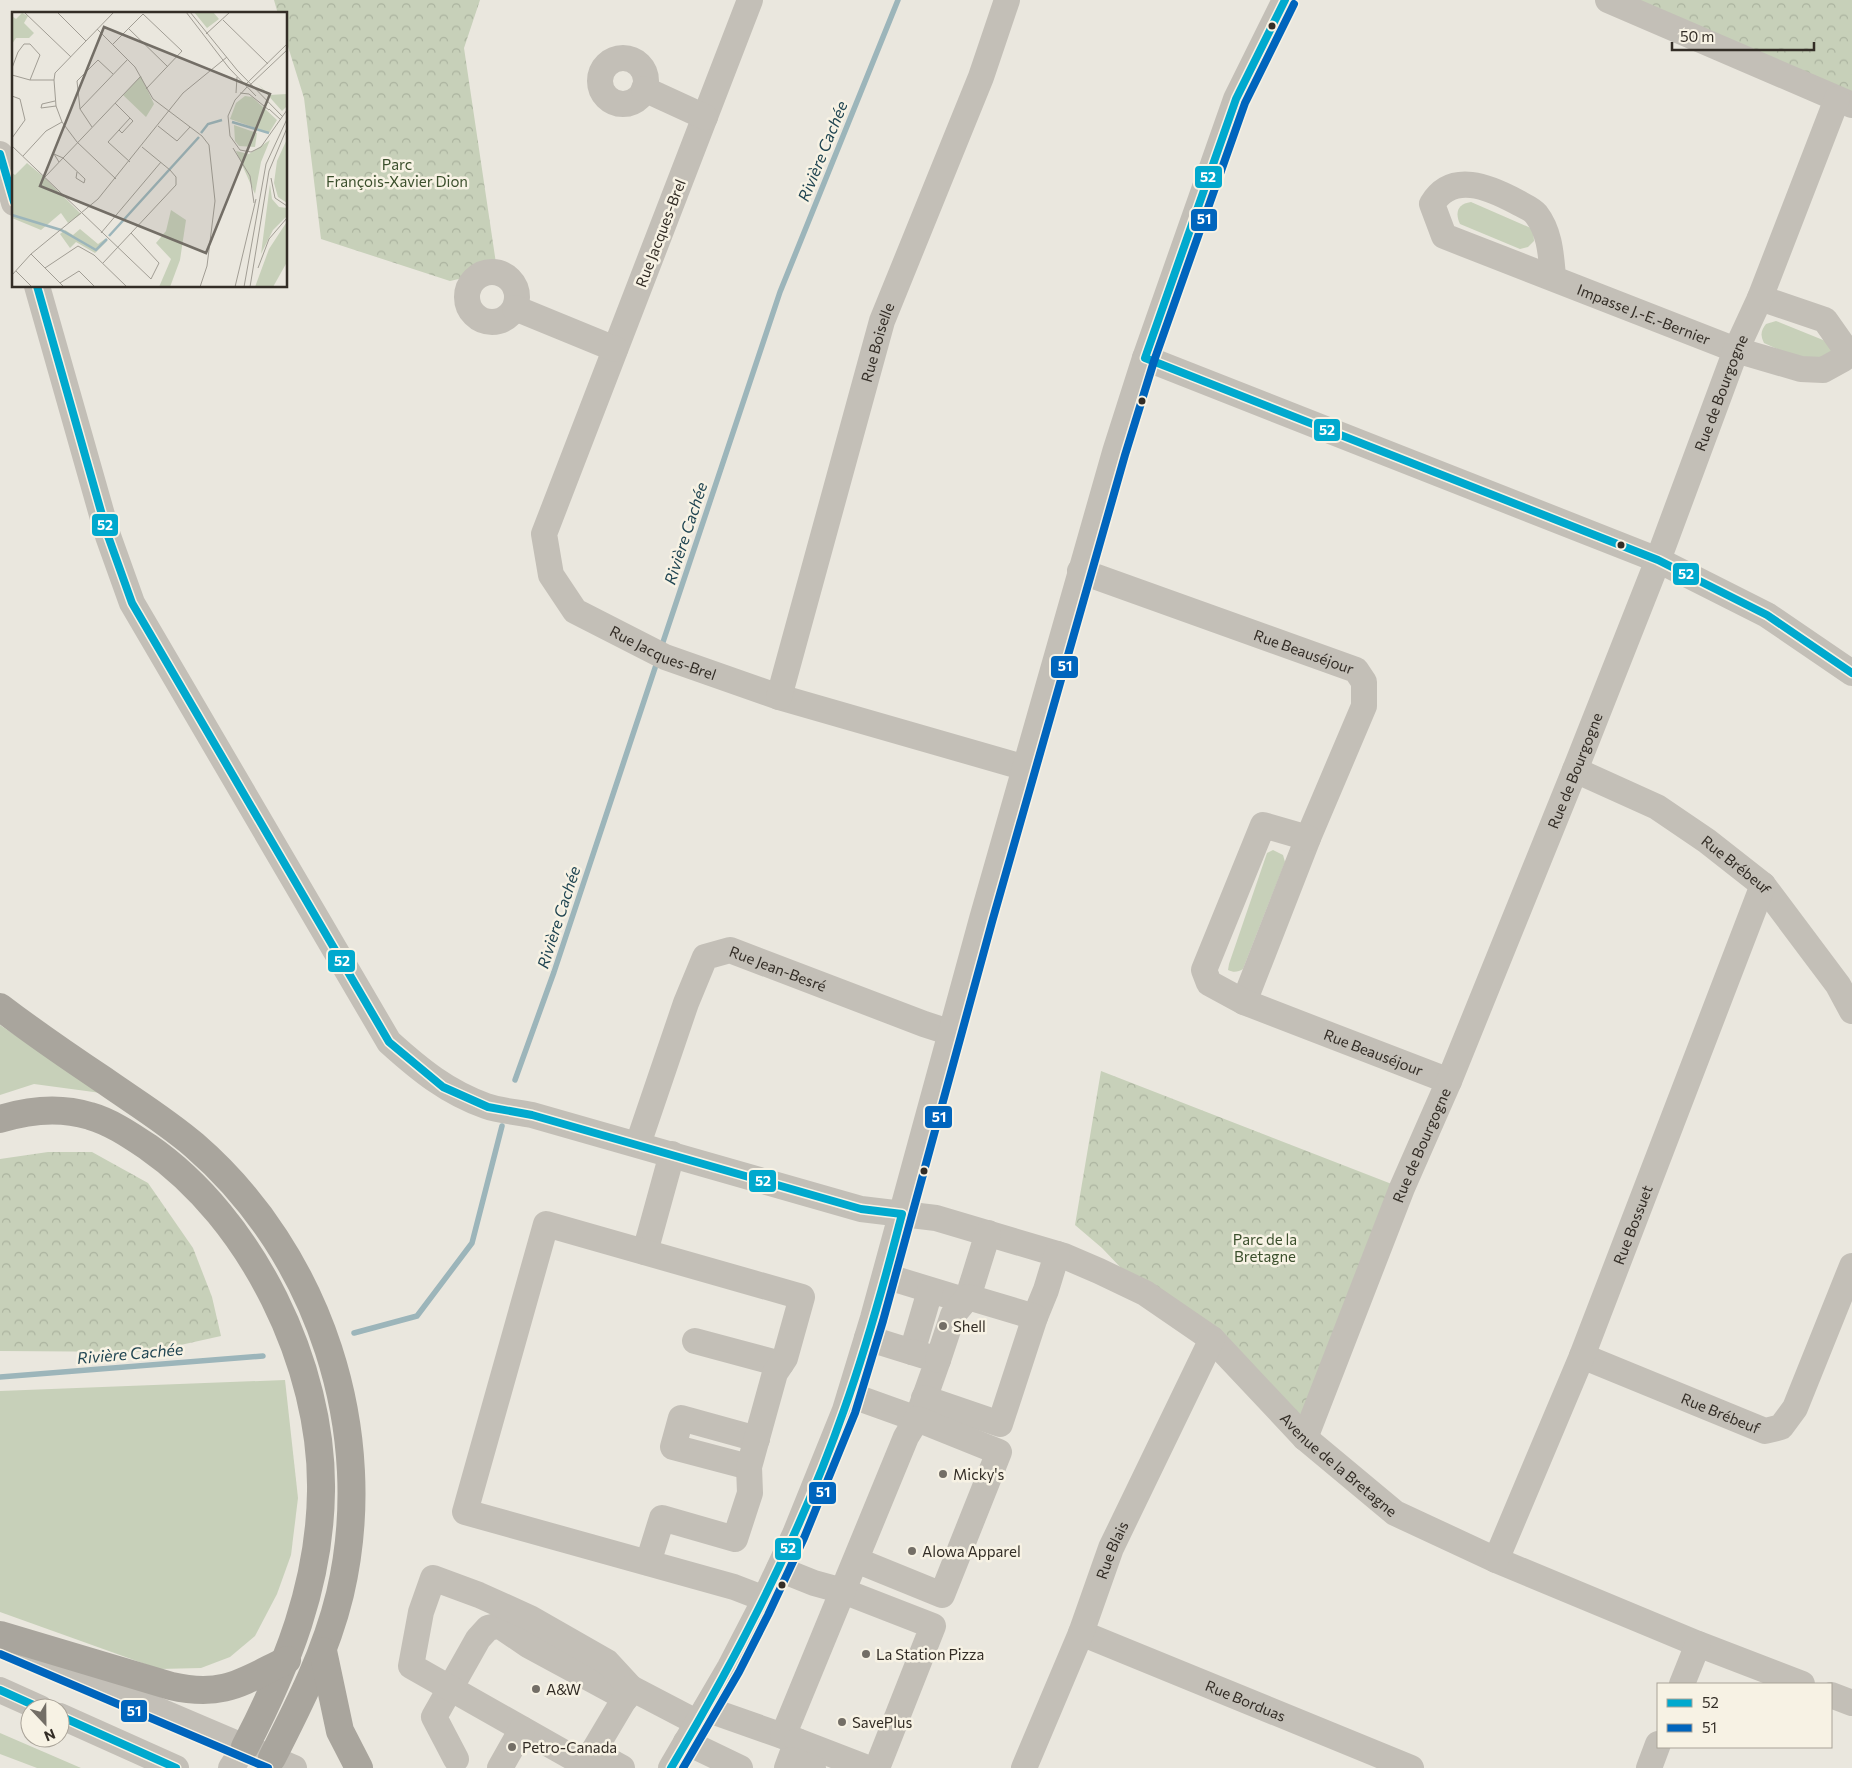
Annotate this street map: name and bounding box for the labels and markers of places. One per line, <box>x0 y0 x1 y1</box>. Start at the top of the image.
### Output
unlabelled marker <box>1267 21 1277 31</box>
unlabelled marker <box>1137 396 1147 406</box>
unlabelled marker <box>1616 540 1626 550</box>
unlabelled marker <box>919 1166 929 1176</box>
place label: Shell <box>953 1317 986 1335</box>
marker: Shell <box>937 1320 949 1332</box>
place label: Micky's <box>953 1465 1005 1483</box>
marker: Micky's <box>937 1468 949 1480</box>
place label: Alowa Apparel <box>922 1542 1021 1560</box>
marker: Alowa Apparel <box>906 1545 918 1557</box>
unlabelled marker <box>777 1580 787 1590</box>
place label: La Station Pizza <box>876 1645 984 1663</box>
marker: La Station Pizza <box>860 1648 872 1660</box>
place label: A&W <box>546 1680 581 1698</box>
marker: A&W <box>530 1683 542 1695</box>
place label: SavePlus <box>852 1713 912 1731</box>
marker: SavePlus <box>836 1716 848 1728</box>
place label: Petro-Canada <box>522 1738 617 1756</box>
marker: Petro-Canada <box>506 1741 518 1753</box>

